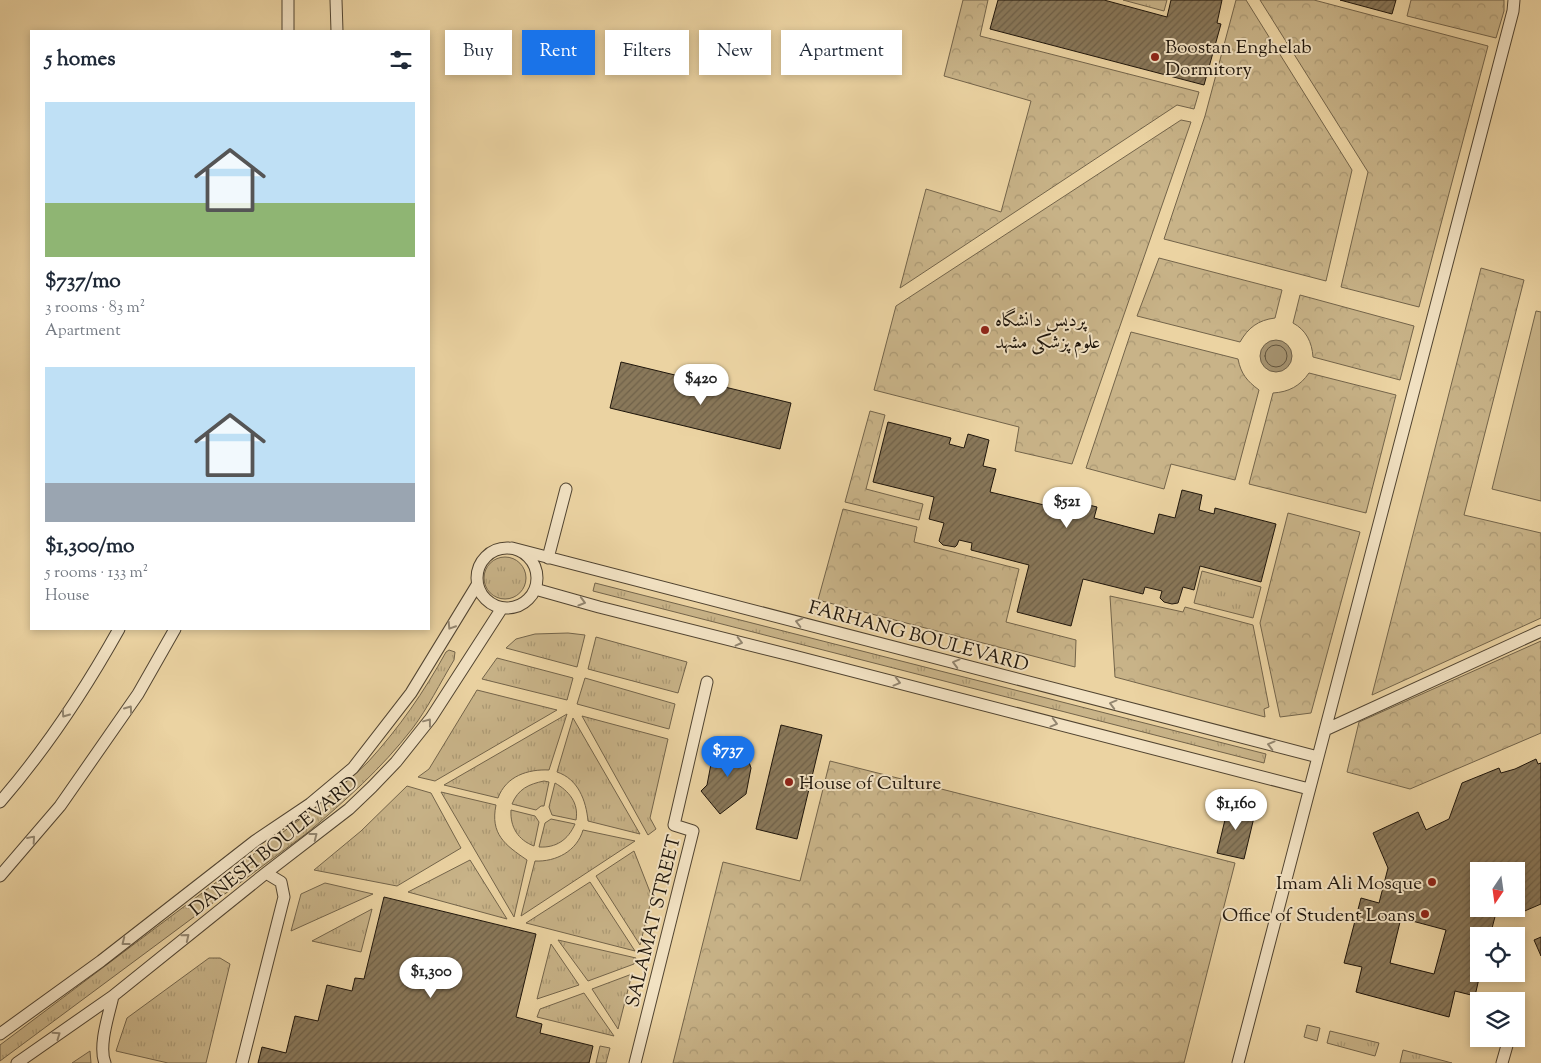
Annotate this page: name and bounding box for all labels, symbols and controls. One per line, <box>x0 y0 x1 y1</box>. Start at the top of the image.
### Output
chip: Buy <box>445 30 512 75</box>
chip: Rent <box>522 30 595 75</box>
chip: Filters <box>605 30 689 75</box>
chip: New <box>699 30 771 75</box>
chip: Apartment <box>781 30 902 75</box>
place label: Boostan Enghelab Dormitory <box>1165 35 1312 84</box>
text: 5 homes <box>45 45 115 75</box>
icon: filters <box>387 46 415 74</box>
marker: Boostan Enghelab Dormitory <box>1149 51 1161 63</box>
icon: home <box>185 135 275 225</box>
text: $737/mo <box>45 267 121 297</box>
text: 3 rooms · 83 m² <box>45 297 145 320</box>
place label: پردیس دانشگاه علوم پزشکی مشهد <box>995 307 1100 358</box>
text: Apartment <box>45 320 121 343</box>
marker: پردیس دانشگاه علوم پزشکی مشهد <box>979 324 991 336</box>
pin: $420 <box>671 364 731 406</box>
text: $420 <box>685 368 717 391</box>
icon: home <box>185 400 275 490</box>
pin: $521 <box>1037 486 1097 529</box>
text: $521 <box>1054 491 1080 514</box>
text: $1,300/mo <box>45 532 135 562</box>
text: 5 rooms · 133 m² <box>45 562 148 585</box>
text: House <box>45 585 89 608</box>
street label: FARHANG BOULEVARD <box>805 595 1032 680</box>
one-way arrow <box>577 597 585 607</box>
one-way arrow <box>794 617 803 628</box>
one-way arrow <box>448 621 458 630</box>
one-way arrow <box>735 636 744 647</box>
one-way arrow <box>952 658 960 669</box>
one-way arrow <box>892 676 901 687</box>
one-way arrow <box>1109 699 1118 710</box>
one-way arrow <box>123 705 132 714</box>
one-way arrow <box>62 708 71 718</box>
one-way arrow <box>1050 717 1058 728</box>
one-way arrow <box>422 718 431 728</box>
pin: $737 <box>698 736 758 778</box>
text: $737 <box>712 740 744 763</box>
one-way arrow <box>1267 740 1275 750</box>
street label: DANESH BOULEVARD <box>185 770 365 923</box>
place label: House of Culture <box>799 771 941 798</box>
marker: House of Culture <box>783 776 795 788</box>
pin: $1,160 <box>1195 788 1277 831</box>
text: $1,160 <box>1216 793 1256 816</box>
one-way arrow <box>308 833 317 842</box>
street label: SALAMAT STREET <box>620 833 689 1010</box>
one-way arrow <box>26 836 35 845</box>
north arrow <box>1470 862 1525 918</box>
map controls <box>1470 862 1525 1047</box>
place label: Imam Ali Mosque <box>1276 871 1422 898</box>
marker: Imam Ali Mosque <box>1426 876 1438 888</box>
place label: Office of Student Loans <box>1222 903 1415 930</box>
marker: Office of Student Loans <box>1419 908 1431 920</box>
button: locate <box>1470 927 1525 982</box>
one-way arrow <box>180 935 189 943</box>
one-way arrow <box>122 937 131 945</box>
pin: $1,300 <box>390 956 472 999</box>
text: $1,300 <box>410 961 452 984</box>
button: layers <box>1470 992 1525 1047</box>
one-way arrow <box>51 1032 61 1041</box>

